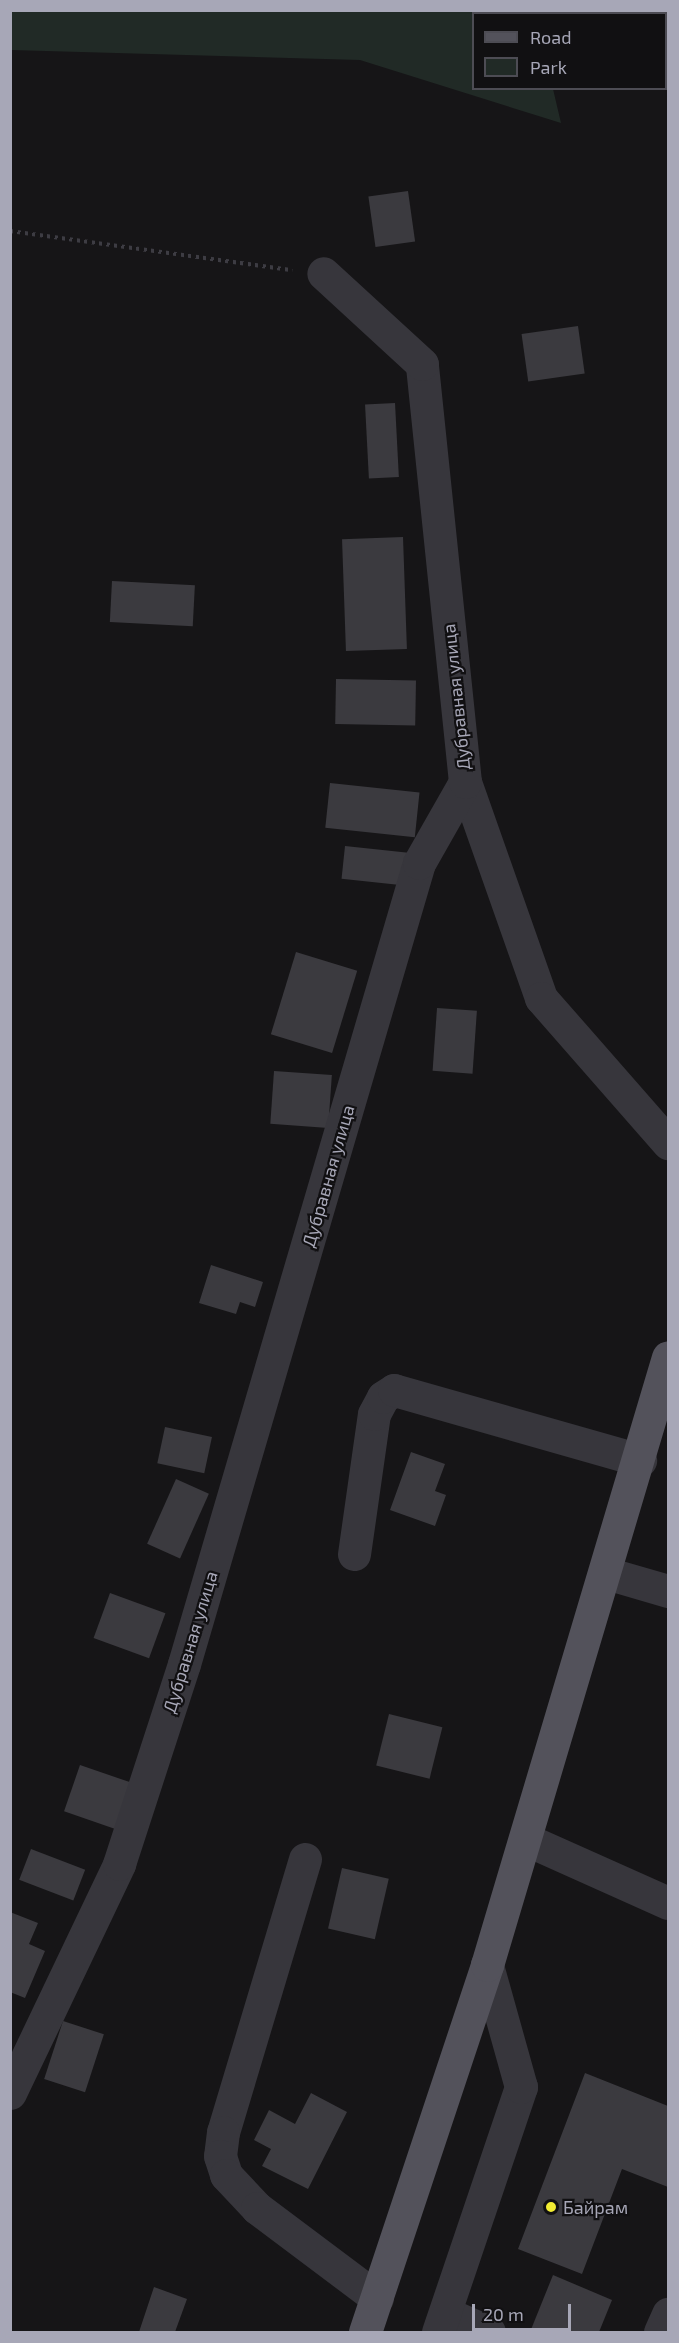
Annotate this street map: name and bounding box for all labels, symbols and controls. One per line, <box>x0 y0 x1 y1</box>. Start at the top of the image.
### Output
legend <box>472 12 667 90</box>
text: Road <box>530 26 571 48</box>
text: Park <box>530 56 567 78</box>
street label: Дубравная улица <box>438 623 474 771</box>
street label: Дубравная улица <box>297 1102 359 1250</box>
street label: Дубравная улица <box>158 1569 222 1715</box>
place label: Байрам <box>563 2196 628 2218</box>
marker: Байрам <box>544 2200 558 2214</box>
scale bar <box>475 2292 574 2330</box>
text: 20 m <box>483 2303 524 2325</box>

